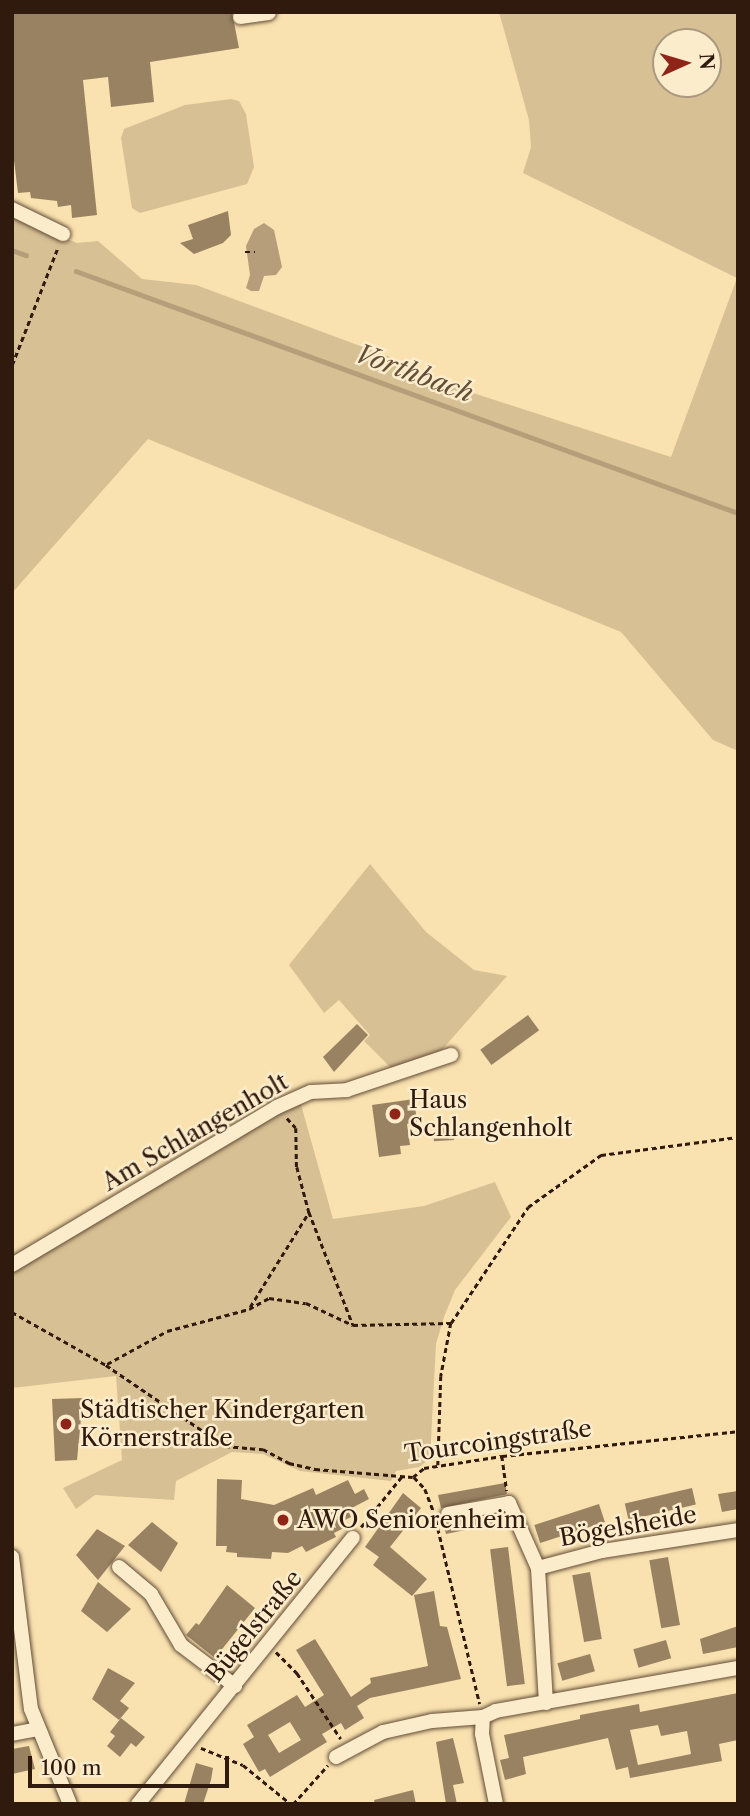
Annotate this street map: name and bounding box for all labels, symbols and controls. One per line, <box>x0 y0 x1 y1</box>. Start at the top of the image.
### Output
north arrow <box>652 28 722 98</box>
text: N <box>694 53 719 71</box>
water label: Vorthbach <box>351 338 477 410</box>
street label: Am Schlangenholt <box>97 1067 293 1197</box>
place label: Haus Schlangenholt <box>409 1086 572 1142</box>
marker: Haus Schlangenholt <box>387 1106 403 1122</box>
place label: Städtischer Kindergarten Körnerstraße <box>80 1396 365 1452</box>
street label: Tourcoingstraße <box>403 1414 593 1468</box>
marker: Städtischer Kindergarten Körnerstraße <box>58 1416 74 1432</box>
street label: Bögelsheide <box>557 1500 699 1552</box>
place label: AWO Seniorenheim <box>297 1506 526 1534</box>
marker: AWO Seniorenheim <box>275 1512 291 1528</box>
street label: Bügelstraße <box>200 1564 308 1688</box>
scale bar <box>32 1742 233 1786</box>
text: 100 m <box>41 1755 102 1780</box>

